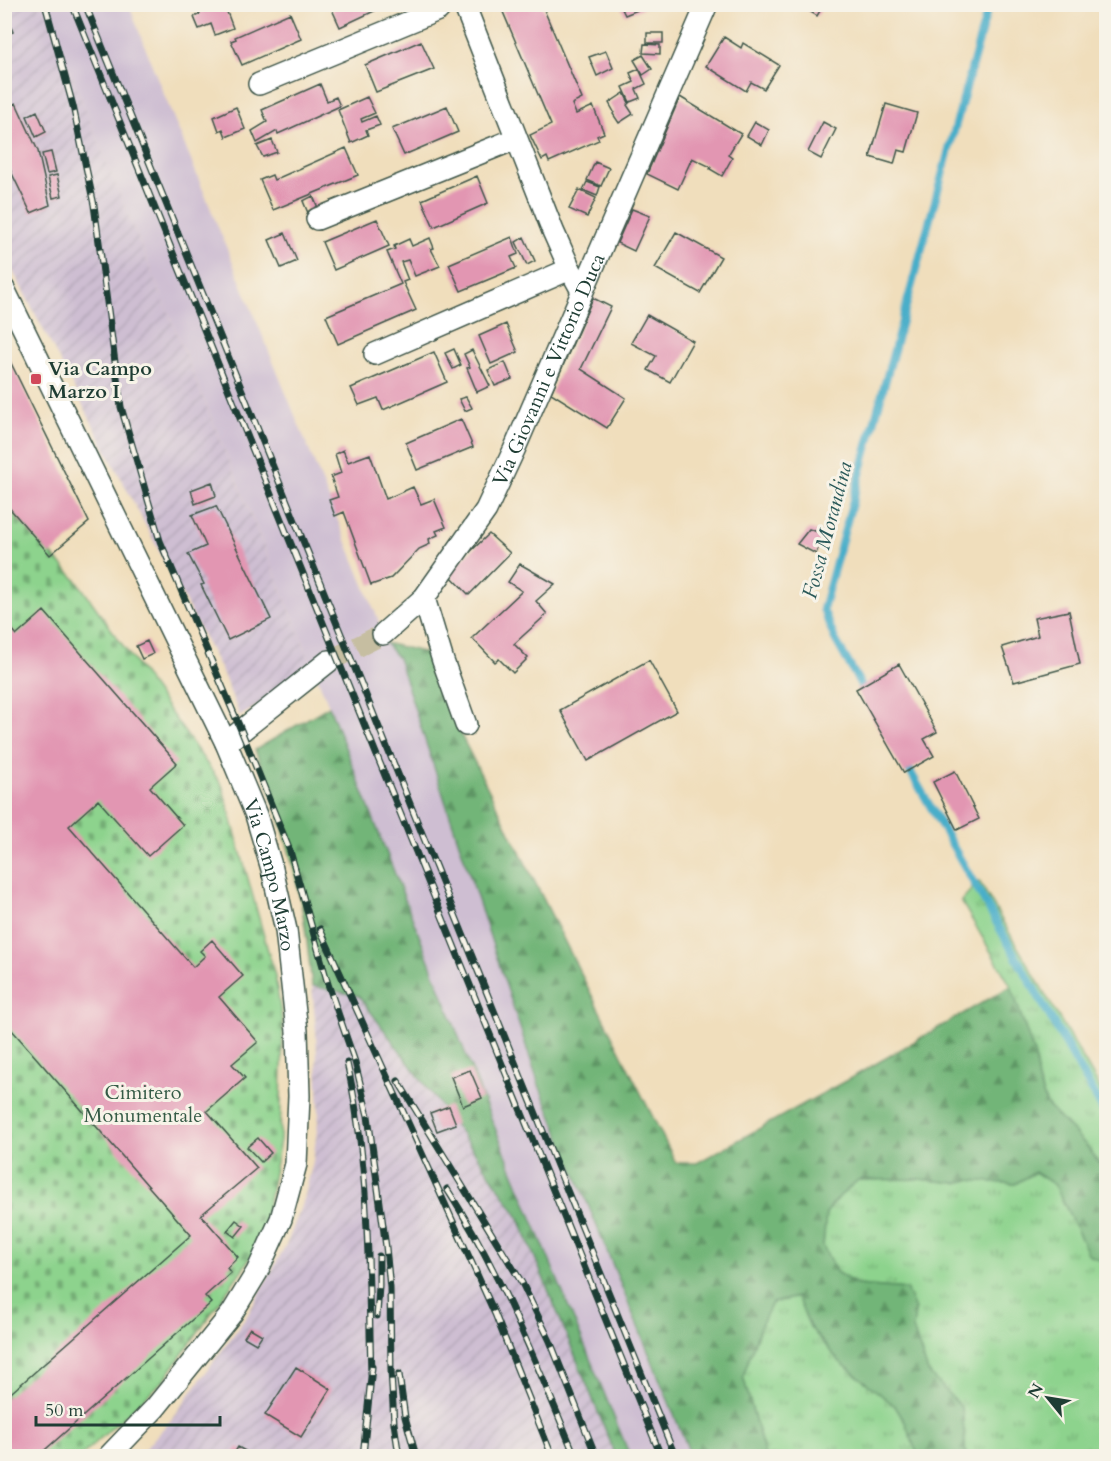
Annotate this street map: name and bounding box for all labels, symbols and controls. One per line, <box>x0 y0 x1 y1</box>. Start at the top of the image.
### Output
street label: Via Giovanni e Vittorio Duca <box>486 249 612 491</box>
place label: Via Campo Marzo I <box>48 355 152 405</box>
marker: Via Campo Marzo I <box>29 372 43 386</box>
water label: Fossa Morandina <box>795 458 860 602</box>
street label: Via Campo Marzo <box>237 795 301 953</box>
park label: Cimitero Monumentale <box>84 1079 202 1129</box>
north arrow <box>1018 1368 1078 1428</box>
text: N <box>1023 1379 1049 1403</box>
scale bar <box>36 1389 220 1427</box>
text: 50 m <box>45 1398 84 1423</box>

